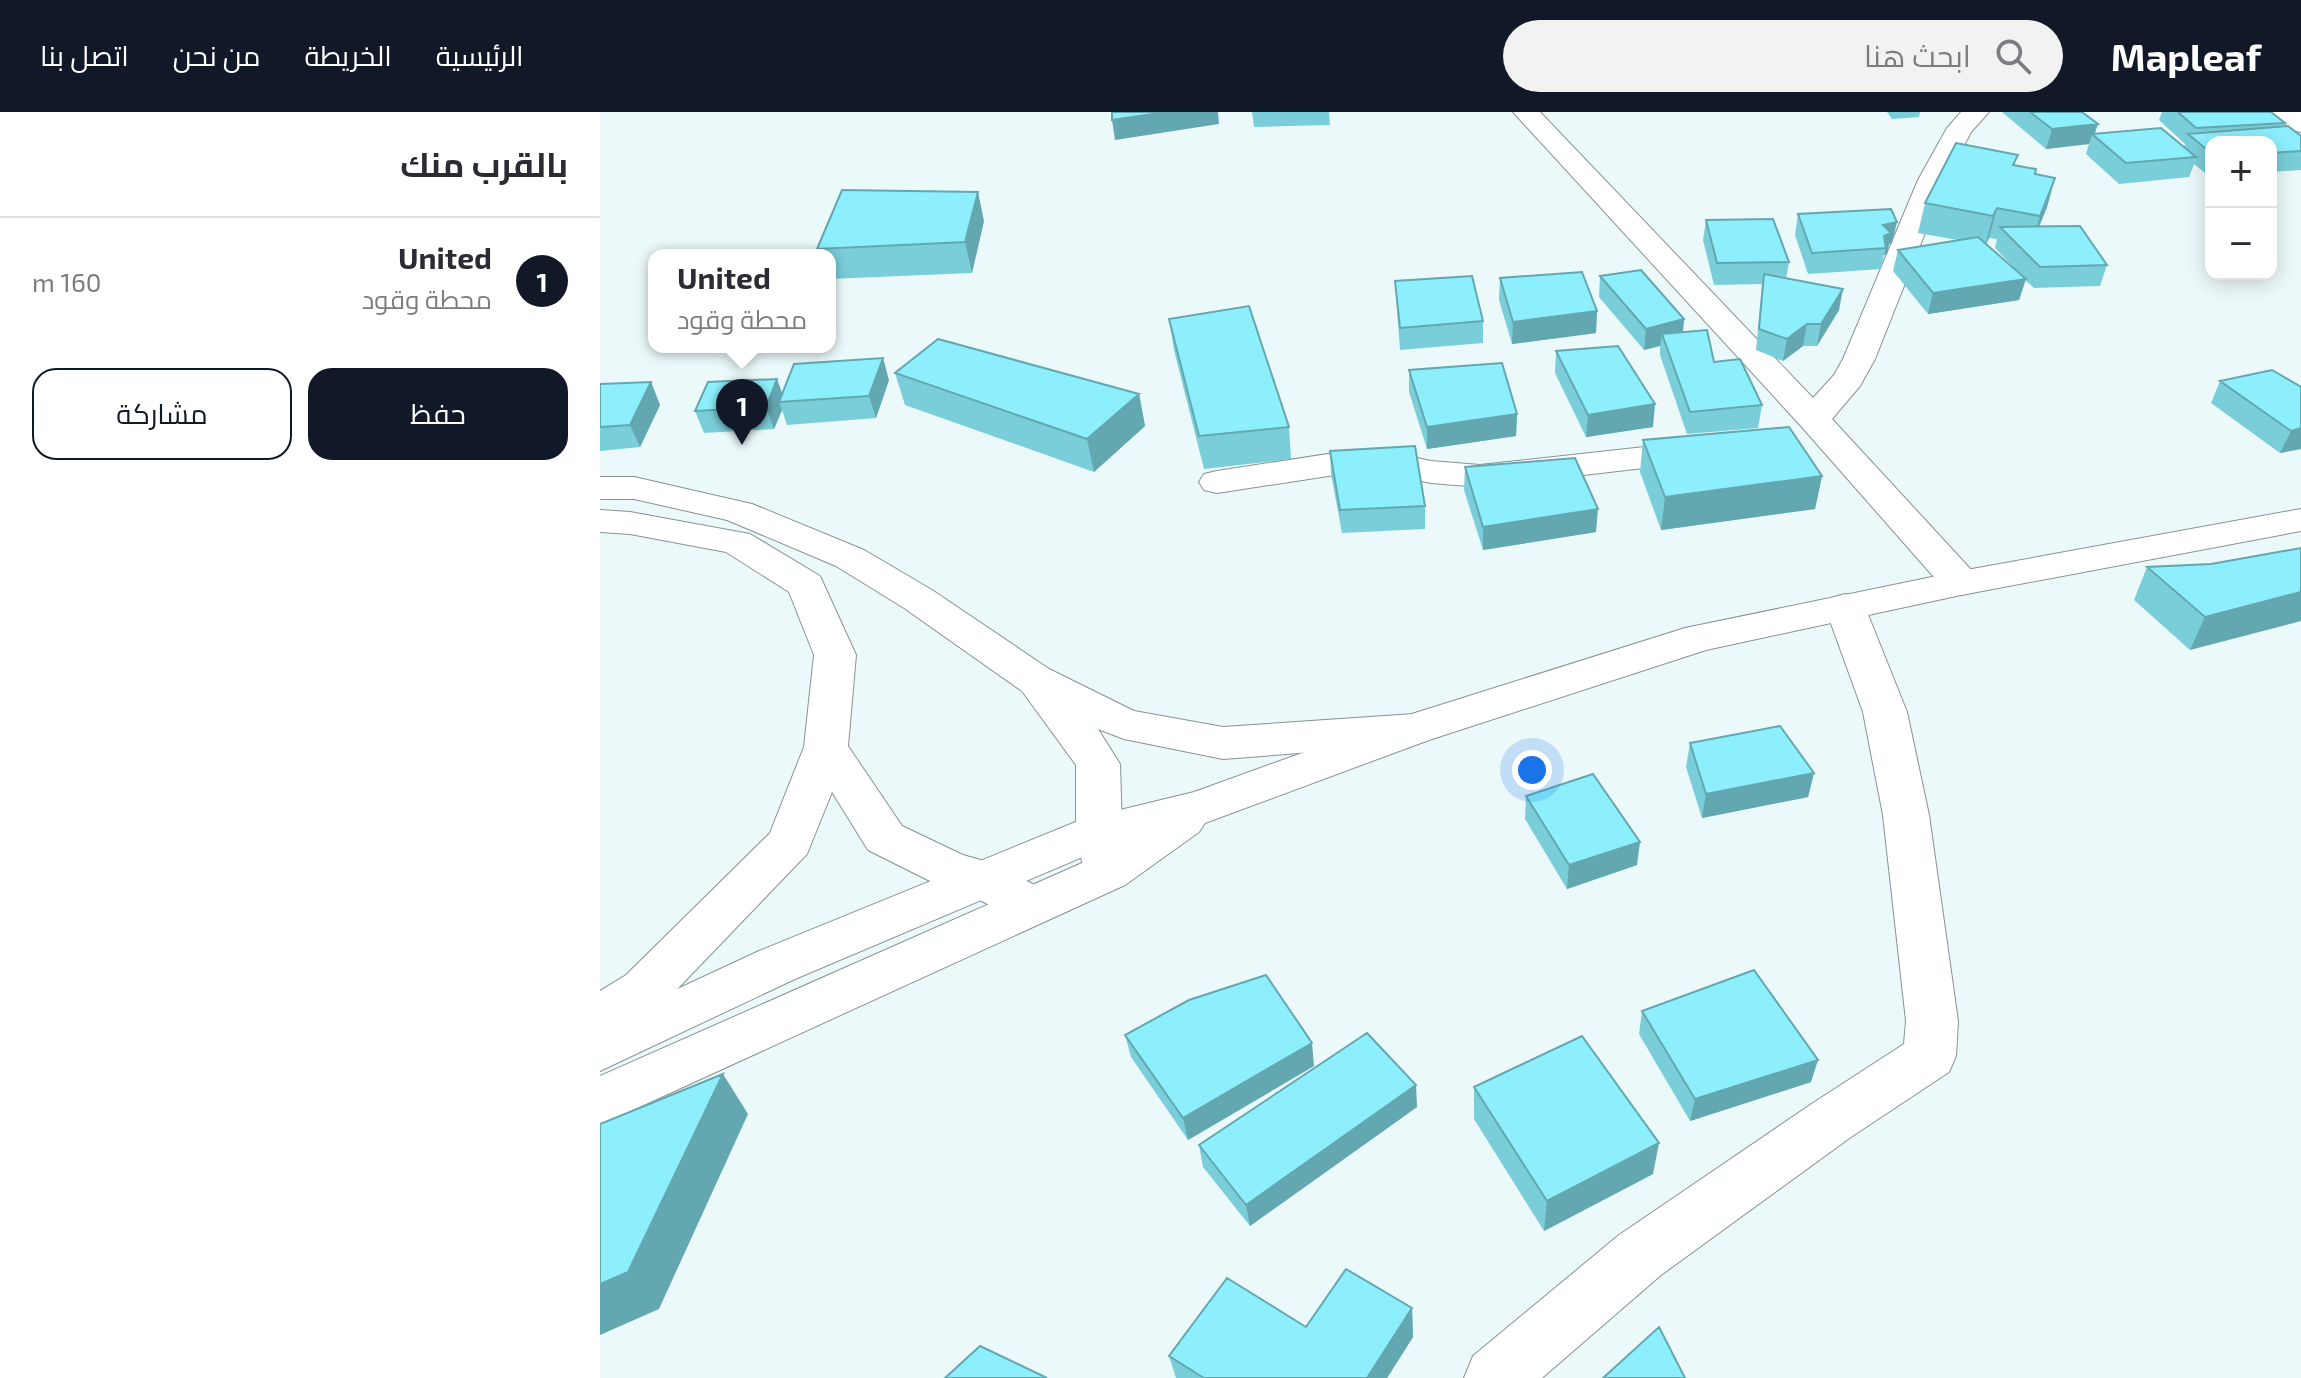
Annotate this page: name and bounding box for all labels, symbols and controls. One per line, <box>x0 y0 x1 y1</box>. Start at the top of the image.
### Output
search box <box>1503 20 2063 92</box>
text: Mapleaf <box>2111 33 2261 79</box>
icon: search <box>1991 34 2035 78</box>
text: ابحث هنا <box>1864 37 1971 73</box>
text: اتصل بنا <box>40 38 129 72</box>
text: من نحن <box>173 38 260 72</box>
text: الخريطة <box>304 38 392 72</box>
text: الرئيسية <box>436 38 524 72</box>
map controls <box>2205 136 2277 280</box>
button: + <box>2205 136 2277 208</box>
text: بالقرب منك <box>400 143 568 184</box>
button: − <box>2205 208 2277 280</box>
text: United <box>398 239 492 275</box>
popup <box>648 249 836 353</box>
text: United <box>677 259 771 295</box>
text: 160 m <box>32 266 102 297</box>
text: 1 <box>536 266 548 297</box>
text: محطة وقود <box>362 283 492 314</box>
text: محطة وقود <box>677 303 807 334</box>
button: مشاركة <box>32 368 292 460</box>
button: حفظ <box>308 368 568 460</box>
pin: 1 <box>716 379 768 445</box>
your location <box>1512 750 1552 790</box>

